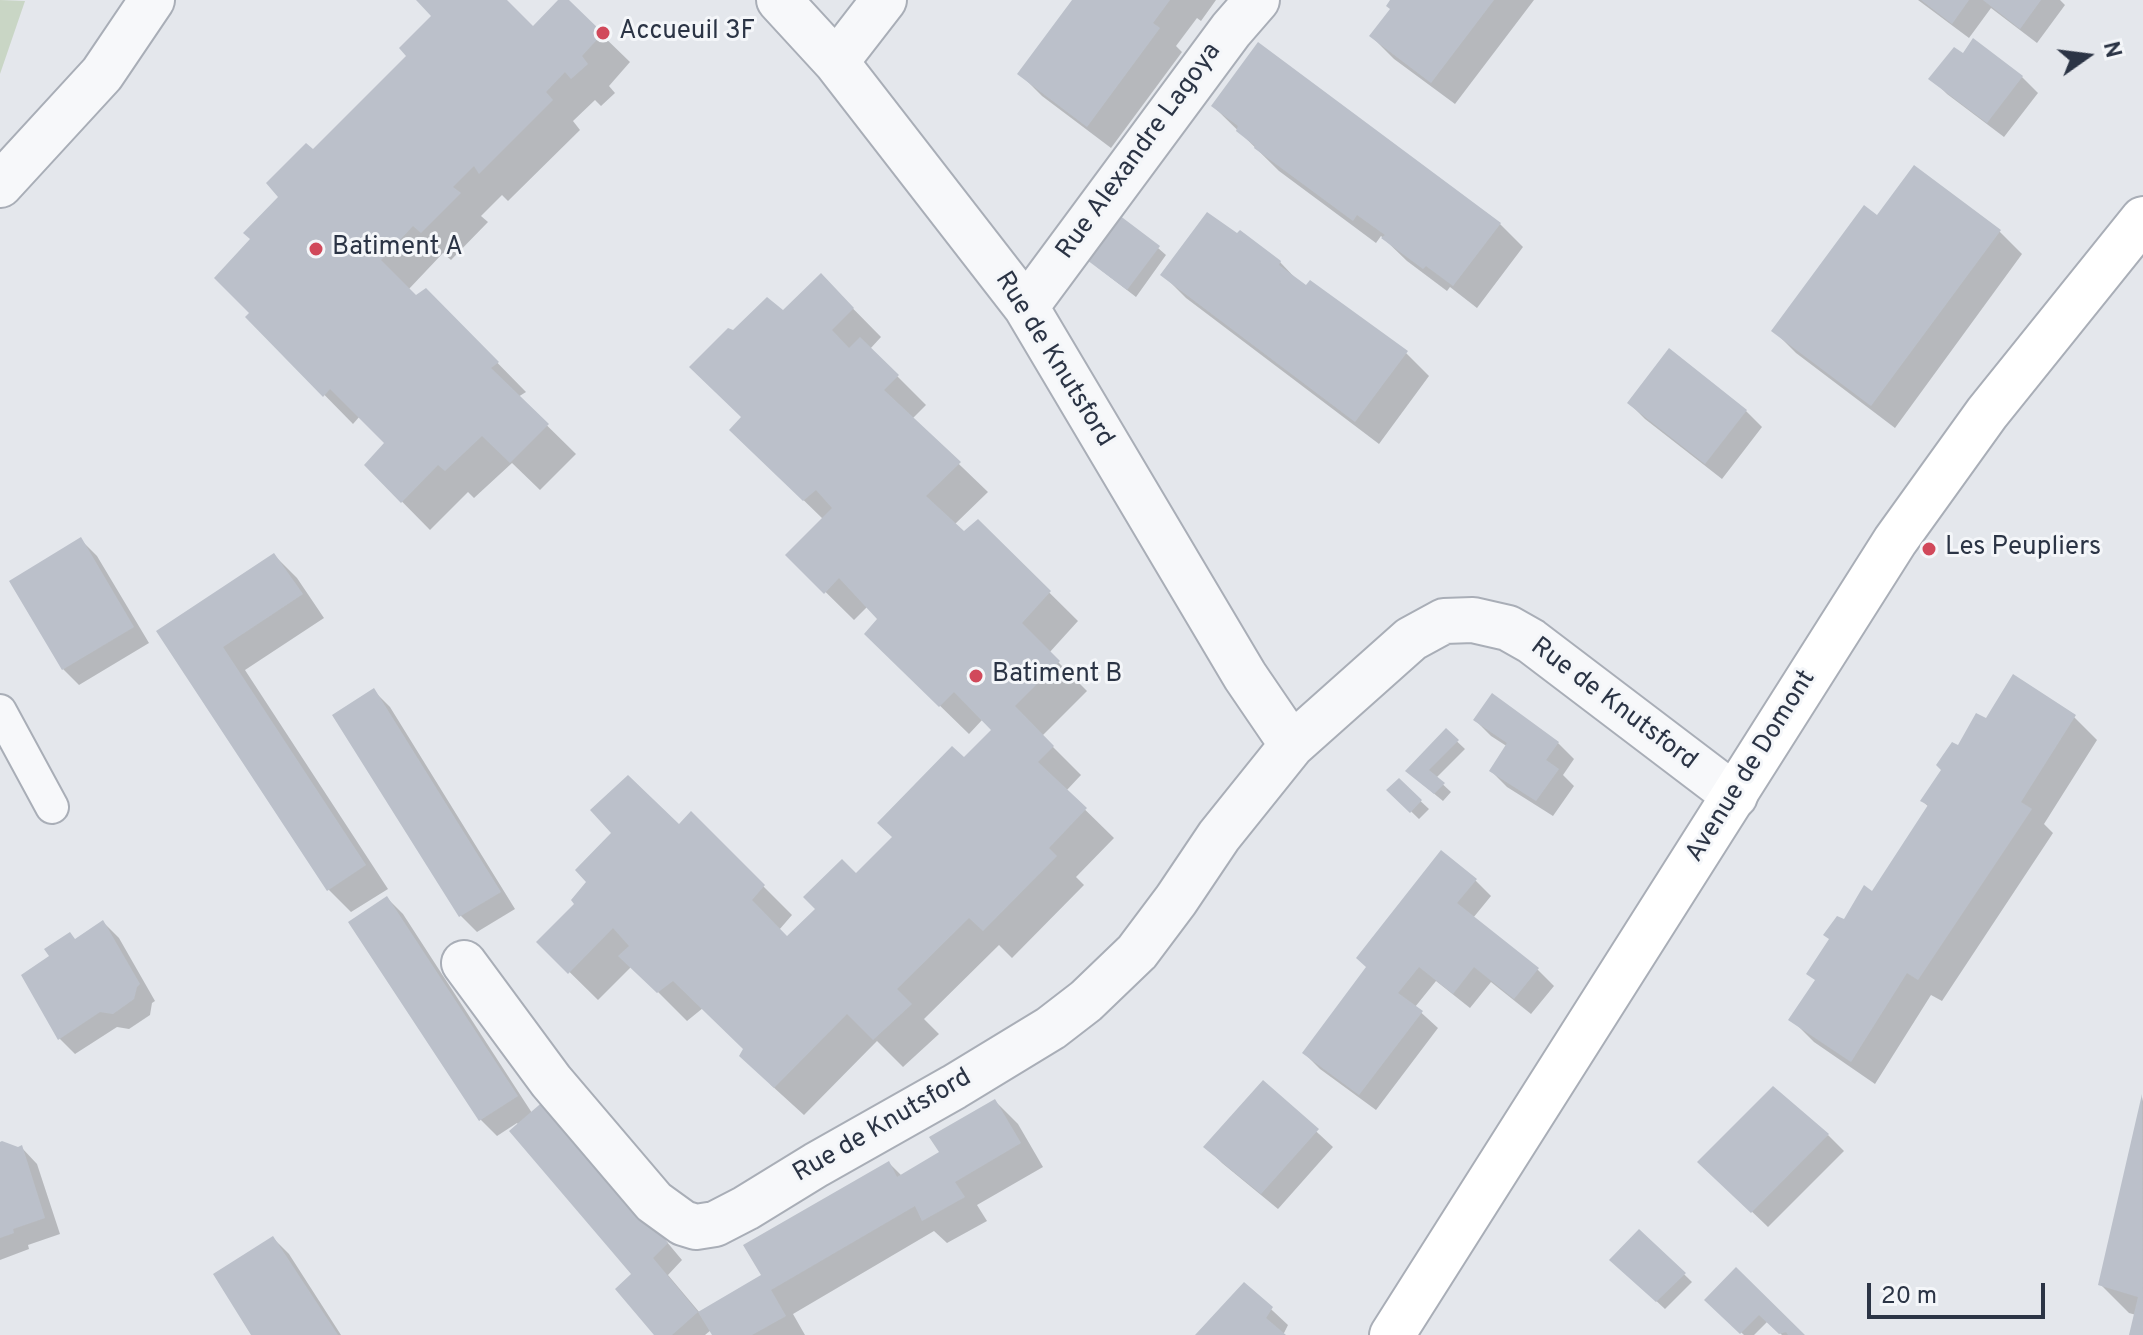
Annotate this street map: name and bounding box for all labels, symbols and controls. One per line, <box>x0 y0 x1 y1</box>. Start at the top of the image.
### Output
north arrow <box>2047 16 2127 96</box>
place label: Accueuil 3F <box>619 17 755 49</box>
marker: Accueuil 3F <box>594 24 612 42</box>
street label: Rue Alexandre Lagoya <box>1051 38 1229 266</box>
text: N <box>2096 39 2126 61</box>
place label: Batiment A <box>332 233 463 265</box>
marker: Batiment A <box>307 240 325 258</box>
street label: Rue de Knutsford <box>987 267 1119 453</box>
place label: Les Peupliers <box>1945 533 2101 565</box>
marker: Les Peupliers <box>1920 540 1938 558</box>
street label: Rue de Knutsford <box>1523 632 1703 778</box>
place label: Batiment B <box>992 660 1122 692</box>
street label: Avenue de Domont <box>1680 665 1824 869</box>
marker: Batiment B <box>967 667 985 685</box>
street label: Rue de Knutsford <box>788 1063 978 1191</box>
scale bar <box>1871 1267 2049 1317</box>
text: 20 m <box>1881 1282 1937 1312</box>

